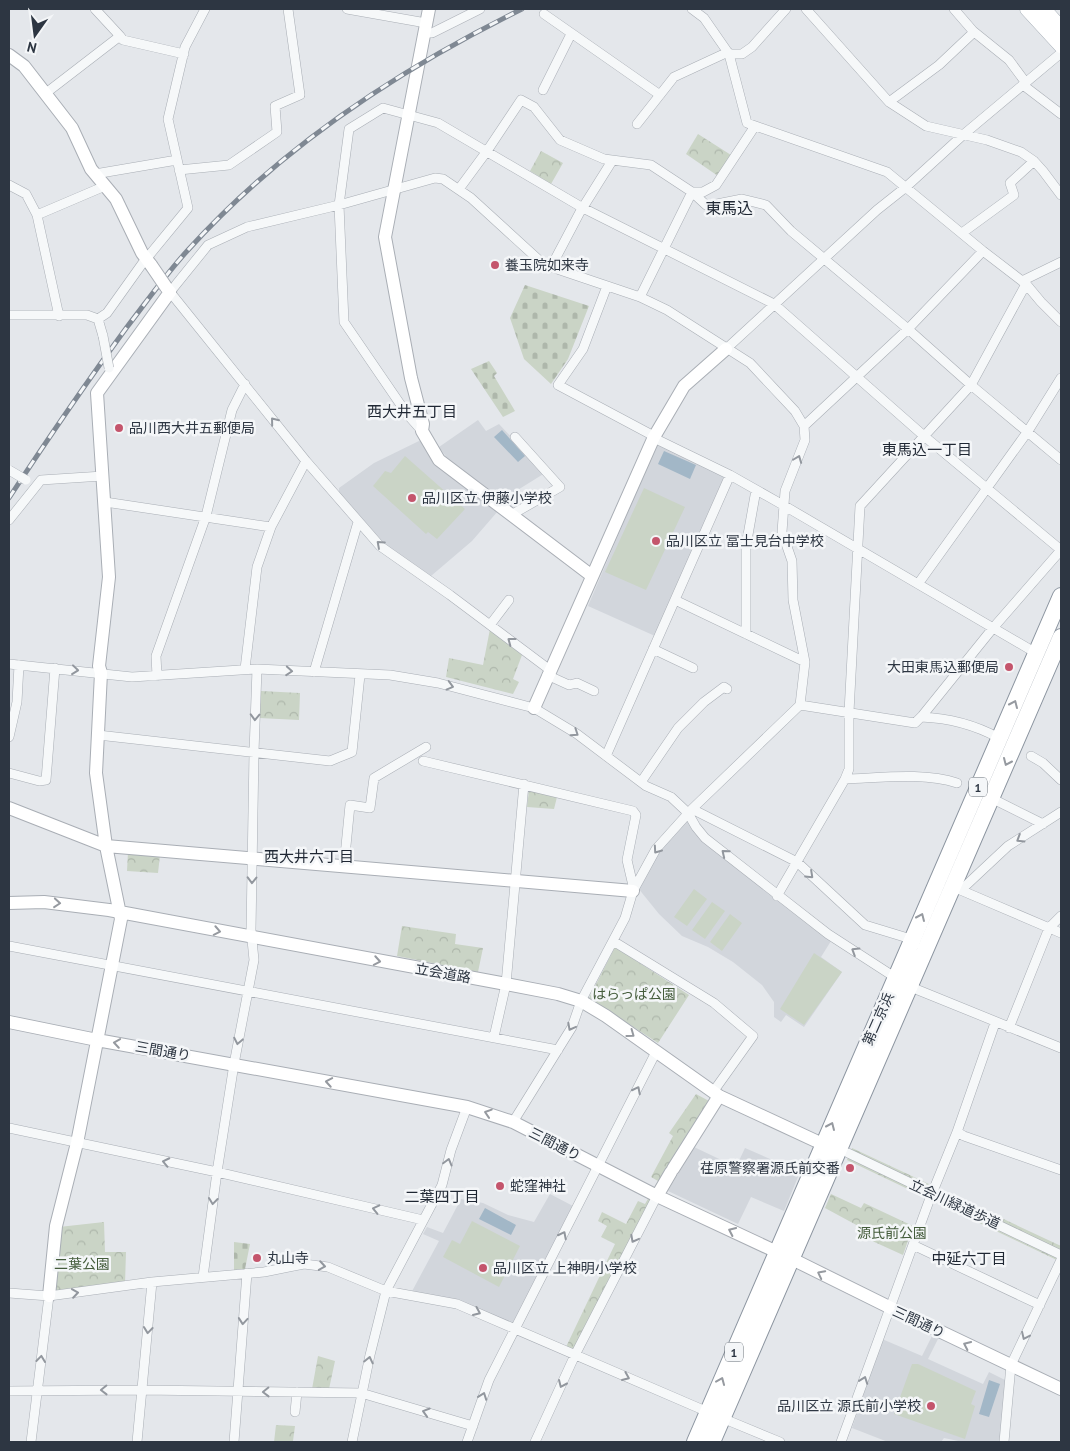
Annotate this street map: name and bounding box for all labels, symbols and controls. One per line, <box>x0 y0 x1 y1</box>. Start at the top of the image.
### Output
north arrow <box>10 10 60 60</box>
text: N <box>25 38 38 57</box>
district label: 東馬込 <box>705 198 753 218</box>
place label: 養玉院如来寺 <box>505 256 589 274</box>
marker: 養玉院如来寺 <box>489 259 501 271</box>
district label: 西大井五丁目 <box>367 402 457 421</box>
one-way arrow <box>271 418 280 427</box>
place label: 品川西大井五郵便局 <box>129 419 255 437</box>
marker: 品川西大井五郵便局 <box>113 422 125 434</box>
district label: 東馬込一丁目 <box>882 440 972 459</box>
one-way arrow <box>792 455 802 464</box>
place label: 品川区立 伊藤小学校 <box>422 489 552 507</box>
marker: 品川区立 伊藤小学校 <box>406 492 418 504</box>
place label: 品川区立 冨士見台中学校 <box>666 532 824 550</box>
marker: 品川区立 冨士見台中学校 <box>650 535 662 547</box>
one-way arrow <box>377 541 386 550</box>
one-way arrow <box>507 638 517 647</box>
place label: 大田東馬込郵便局 <box>887 658 999 676</box>
marker: 大田東馬込郵便局 <box>1003 661 1015 673</box>
one-way arrow <box>71 665 79 676</box>
one-way arrow <box>285 665 293 676</box>
one-way arrow <box>446 680 455 691</box>
one-way arrow <box>1008 700 1019 709</box>
one-way arrow <box>250 714 261 722</box>
one-way arrow <box>570 727 579 737</box>
one-way arrow <box>1002 757 1013 766</box>
road number: 1 <box>969 778 987 796</box>
one-way arrow <box>1017 832 1026 842</box>
one-way arrow <box>654 844 663 854</box>
district label: 西大井六丁目 <box>264 847 354 866</box>
one-way arrow <box>722 851 731 859</box>
one-way arrow <box>805 869 814 878</box>
one-way arrow <box>247 876 257 884</box>
one-way arrow <box>54 898 62 909</box>
one-way arrow <box>915 913 926 922</box>
one-way arrow <box>213 925 222 936</box>
one-way arrow <box>851 948 860 957</box>
one-way arrow <box>373 955 382 965</box>
street label: 立会道路 <box>414 959 472 987</box>
park label: はらっぱ公園 <box>592 985 676 1003</box>
street label: 第二京浜 <box>858 990 898 1048</box>
one-way arrow <box>567 1022 577 1031</box>
one-way arrow <box>625 1028 634 1036</box>
one-way arrow <box>234 1036 244 1045</box>
street label: 三間通り <box>134 1037 192 1065</box>
one-way arrow <box>113 1039 121 1049</box>
one-way arrow <box>324 1077 333 1087</box>
one-way arrow <box>631 1086 641 1095</box>
one-way arrow <box>484 1109 493 1119</box>
one-way arrow <box>824 1122 835 1131</box>
street label: 三間通り <box>526 1123 584 1165</box>
one-way arrow <box>162 1157 171 1168</box>
one-way arrow <box>442 1158 453 1166</box>
place label: 荏原警察署源氏前交番 <box>700 1159 840 1177</box>
marker: 荏原警察署源氏前交番 <box>844 1162 856 1174</box>
street label: 立会川緑道歩道 <box>907 1175 1003 1233</box>
place label: 蛇窪神社 <box>510 1177 566 1195</box>
marker: 蛇窪神社 <box>494 1180 506 1192</box>
district label: 二葉四丁目 <box>404 1187 480 1206</box>
one-way arrow <box>208 1197 219 1205</box>
one-way arrow <box>371 1204 380 1215</box>
park label: 源氏前公園 <box>857 1224 927 1242</box>
one-way arrow <box>728 1227 737 1237</box>
one-way arrow <box>557 1231 567 1240</box>
one-way arrow <box>630 1234 640 1243</box>
place label: 丸山寺 <box>267 1249 309 1267</box>
district label: 中延六丁目 <box>931 1249 1007 1268</box>
marker: 丸山寺 <box>251 1252 263 1264</box>
park label: 二葉公園 <box>54 1255 110 1273</box>
place label: 品川区立 上神明小学校 <box>493 1259 637 1277</box>
one-way arrow <box>318 1261 327 1271</box>
marker: 品川区立 上神明小学校 <box>477 1262 489 1274</box>
one-way arrow <box>817 1270 826 1280</box>
one-way arrow <box>71 1288 79 1299</box>
street label: 三間通り <box>890 1302 948 1342</box>
one-way arrow <box>472 1306 481 1317</box>
one-way arrow <box>238 1318 249 1326</box>
one-way arrow <box>142 1327 153 1335</box>
one-way arrow <box>1021 1331 1031 1340</box>
one-way arrow <box>963 1340 972 1351</box>
road number: 1 <box>725 1342 743 1361</box>
one-way arrow <box>35 1355 46 1363</box>
one-way arrow <box>363 1356 374 1365</box>
one-way arrow <box>621 1371 630 1381</box>
one-way arrow <box>858 1376 868 1385</box>
one-way arrow <box>716 1378 726 1386</box>
one-way arrow <box>557 1379 568 1388</box>
one-way arrow <box>100 1385 108 1396</box>
one-way arrow <box>262 1387 270 1397</box>
one-way arrow <box>477 1392 487 1401</box>
place label: 品川区立 源氏前小学校 <box>777 1397 921 1415</box>
marker: 品川区立 源氏前小学校 <box>925 1400 937 1412</box>
one-way arrow <box>422 1407 431 1417</box>

